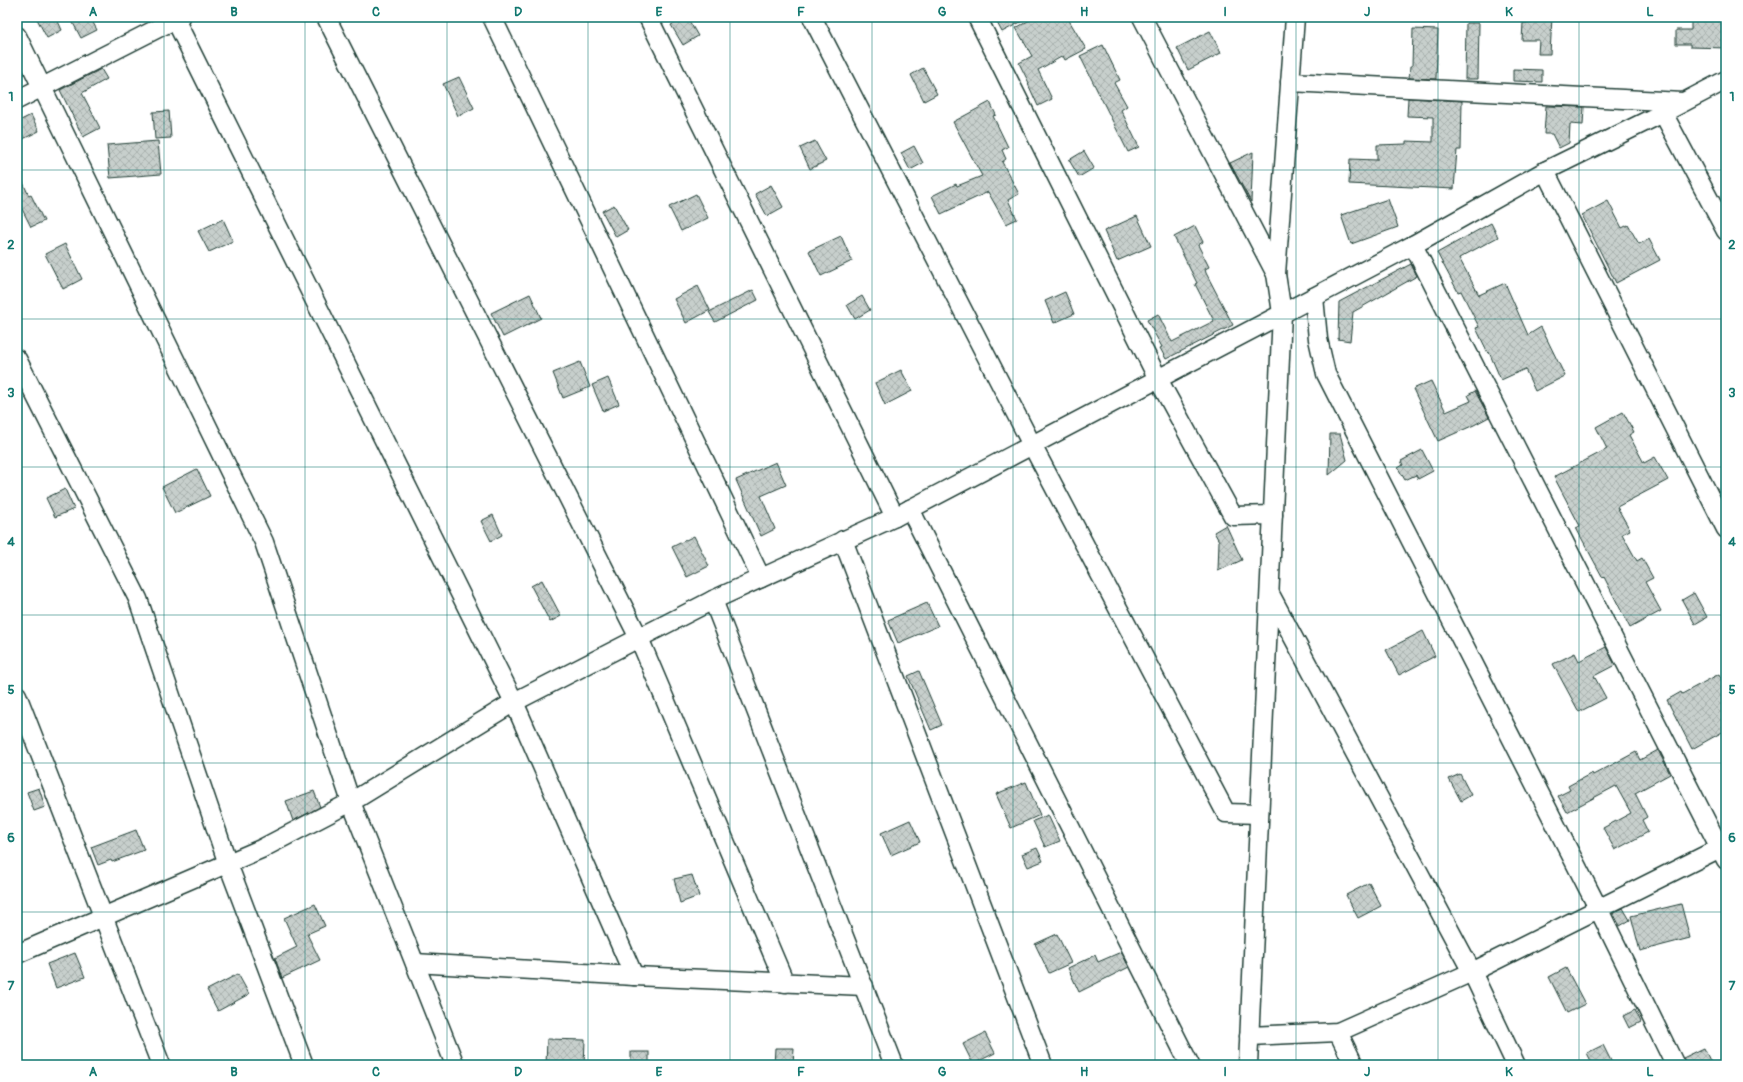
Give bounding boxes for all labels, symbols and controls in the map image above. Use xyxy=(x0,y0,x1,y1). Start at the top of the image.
text: A xyxy=(89,4,98,20)
text: B xyxy=(230,4,238,20)
text: C xyxy=(372,4,380,20)
text: D xyxy=(514,4,522,20)
text: E xyxy=(656,4,663,20)
text: F xyxy=(797,4,805,20)
text: G xyxy=(938,4,947,20)
text: H xyxy=(1080,4,1088,20)
text: I xyxy=(1223,4,1227,20)
text: J xyxy=(1364,4,1370,20)
text: K xyxy=(1505,4,1513,20)
text: L xyxy=(1646,4,1654,20)
text: 1 xyxy=(8,89,14,105)
text: 1 xyxy=(1729,89,1735,105)
text: 2 xyxy=(7,237,15,253)
text: 2 xyxy=(1728,237,1736,253)
text: 3 xyxy=(7,385,15,401)
text: 3 xyxy=(1728,385,1736,401)
text: 4 xyxy=(7,534,15,550)
text: 4 xyxy=(1728,534,1736,550)
text: 5 xyxy=(7,682,15,698)
text: 5 xyxy=(1728,682,1736,698)
text: 6 xyxy=(7,830,15,846)
text: 6 xyxy=(1728,830,1736,846)
text: 7 xyxy=(8,978,15,994)
text: 7 xyxy=(1729,978,1736,994)
text: A xyxy=(89,1064,98,1080)
text: B xyxy=(230,1064,238,1080)
text: C xyxy=(372,1064,380,1080)
text: D xyxy=(514,1064,522,1080)
text: E xyxy=(656,1064,663,1080)
text: F xyxy=(797,1064,805,1080)
text: G xyxy=(938,1064,947,1080)
text: H xyxy=(1080,1064,1088,1080)
text: I xyxy=(1223,1064,1227,1080)
text: J xyxy=(1364,1064,1370,1080)
text: K xyxy=(1505,1064,1513,1080)
text: L xyxy=(1646,1064,1654,1080)

